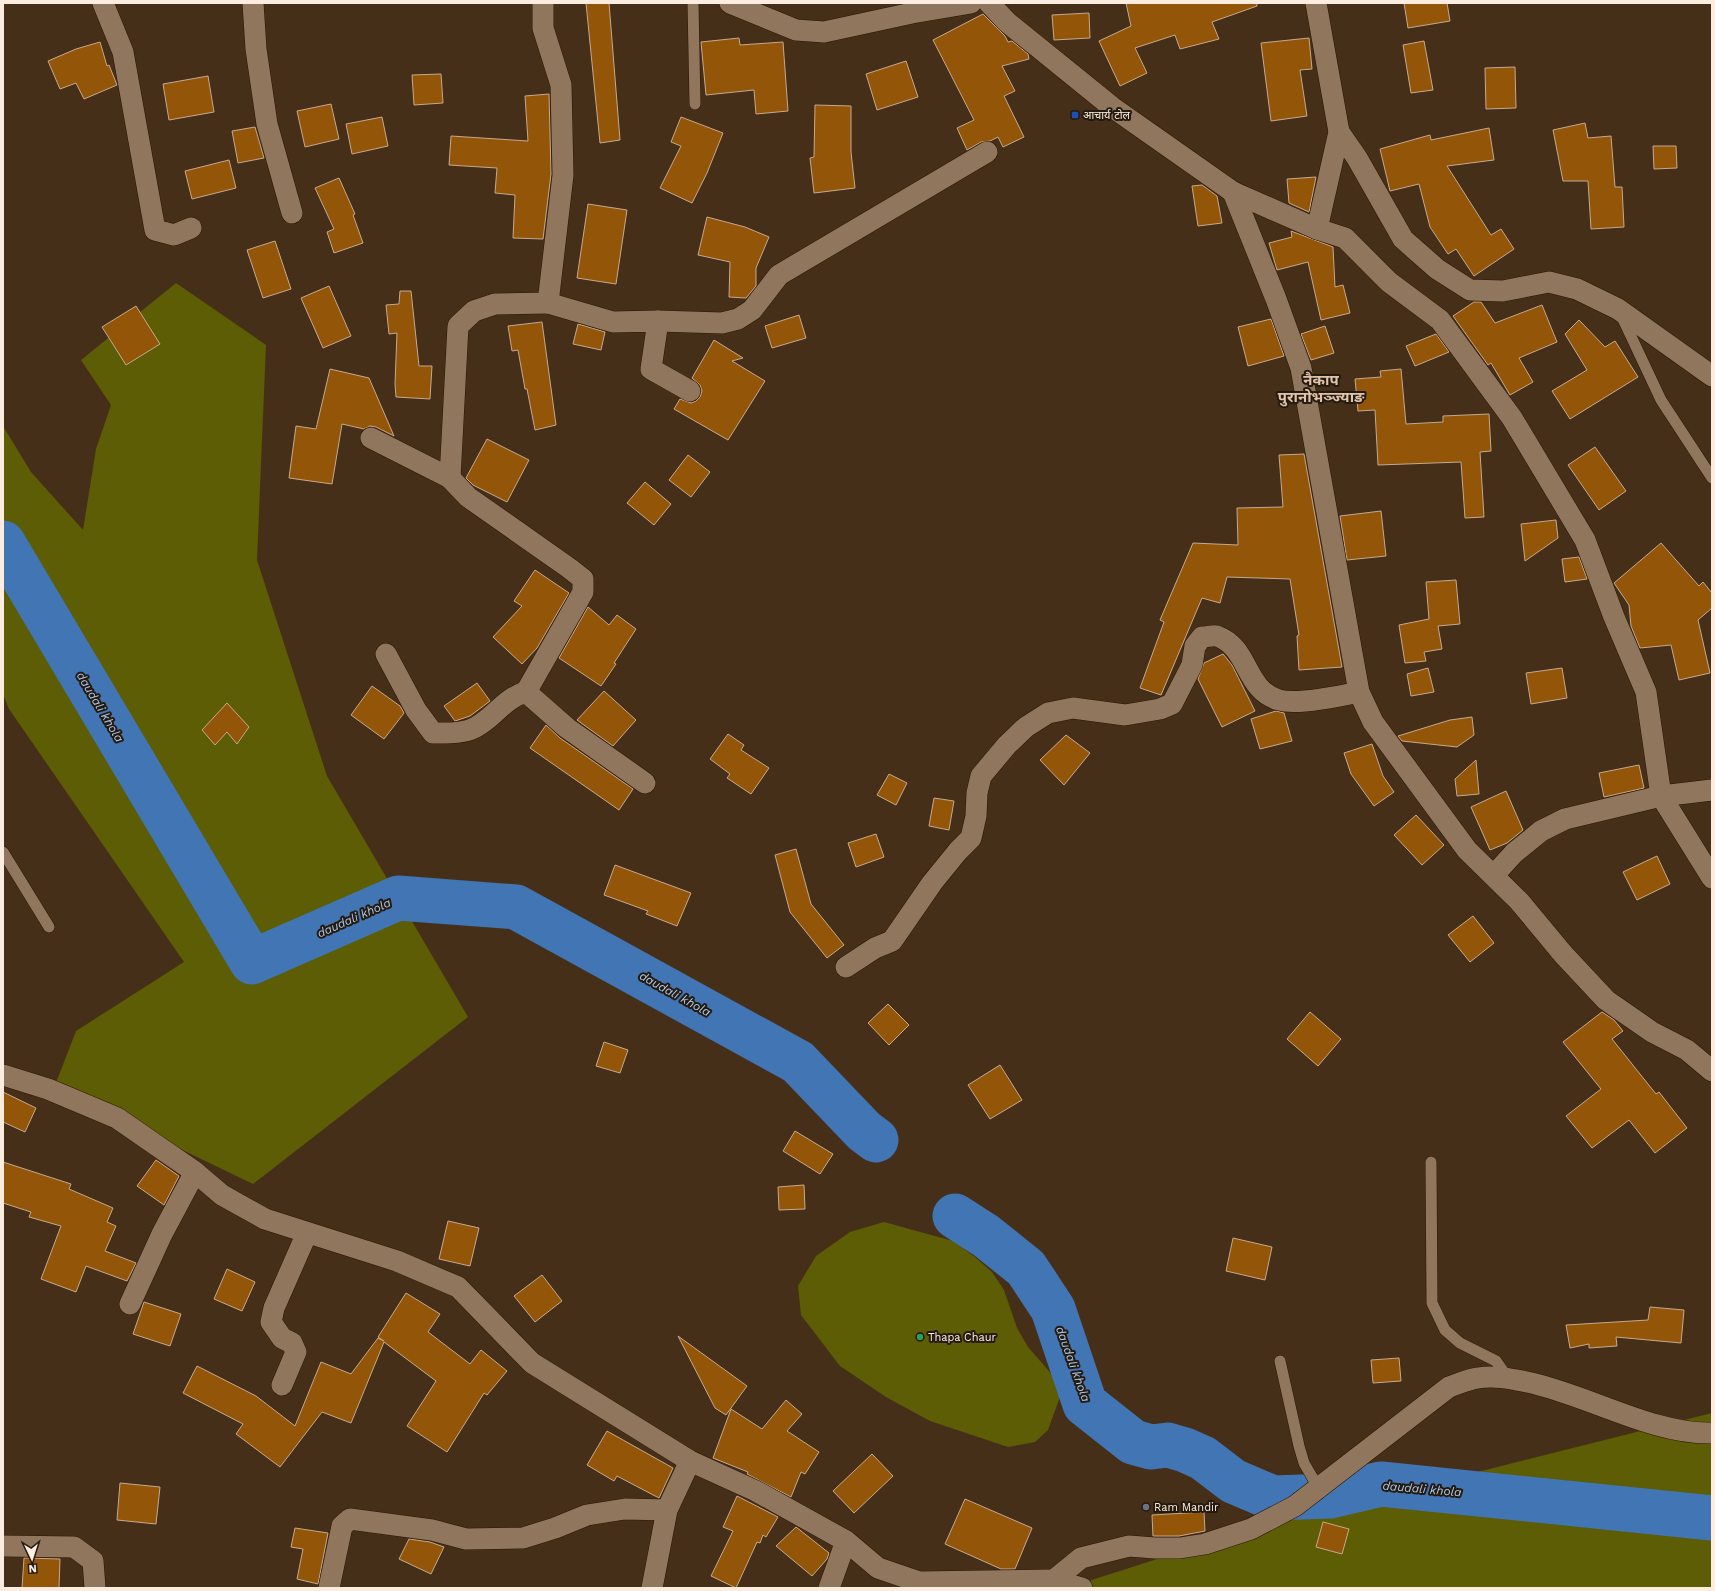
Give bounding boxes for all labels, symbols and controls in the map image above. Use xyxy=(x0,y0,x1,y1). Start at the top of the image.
place label: आचार्य टोल xyxy=(1083,109,1131,122)
marker: आचार्य टोल xyxy=(1070,110,1080,120)
district label: नैकाप पुरानोभञ्ज्याङ xyxy=(1278,371,1365,407)
water label: daudali khola xyxy=(74,669,127,745)
water label: daudali khola xyxy=(315,895,394,941)
water label: daudali khola xyxy=(637,969,714,1020)
water label: daudali khola xyxy=(1053,1324,1093,1404)
place label: Thapa Chaur xyxy=(928,1331,996,1344)
marker: Thapa Chaur xyxy=(915,1332,925,1342)
water label: daudali khola xyxy=(1382,1479,1463,1499)
place label: Ram Mandir xyxy=(1154,1501,1219,1514)
marker: Ram Mandir xyxy=(1141,1502,1151,1512)
north arrow xyxy=(12,1539,52,1579)
text: N xyxy=(28,1562,37,1575)

